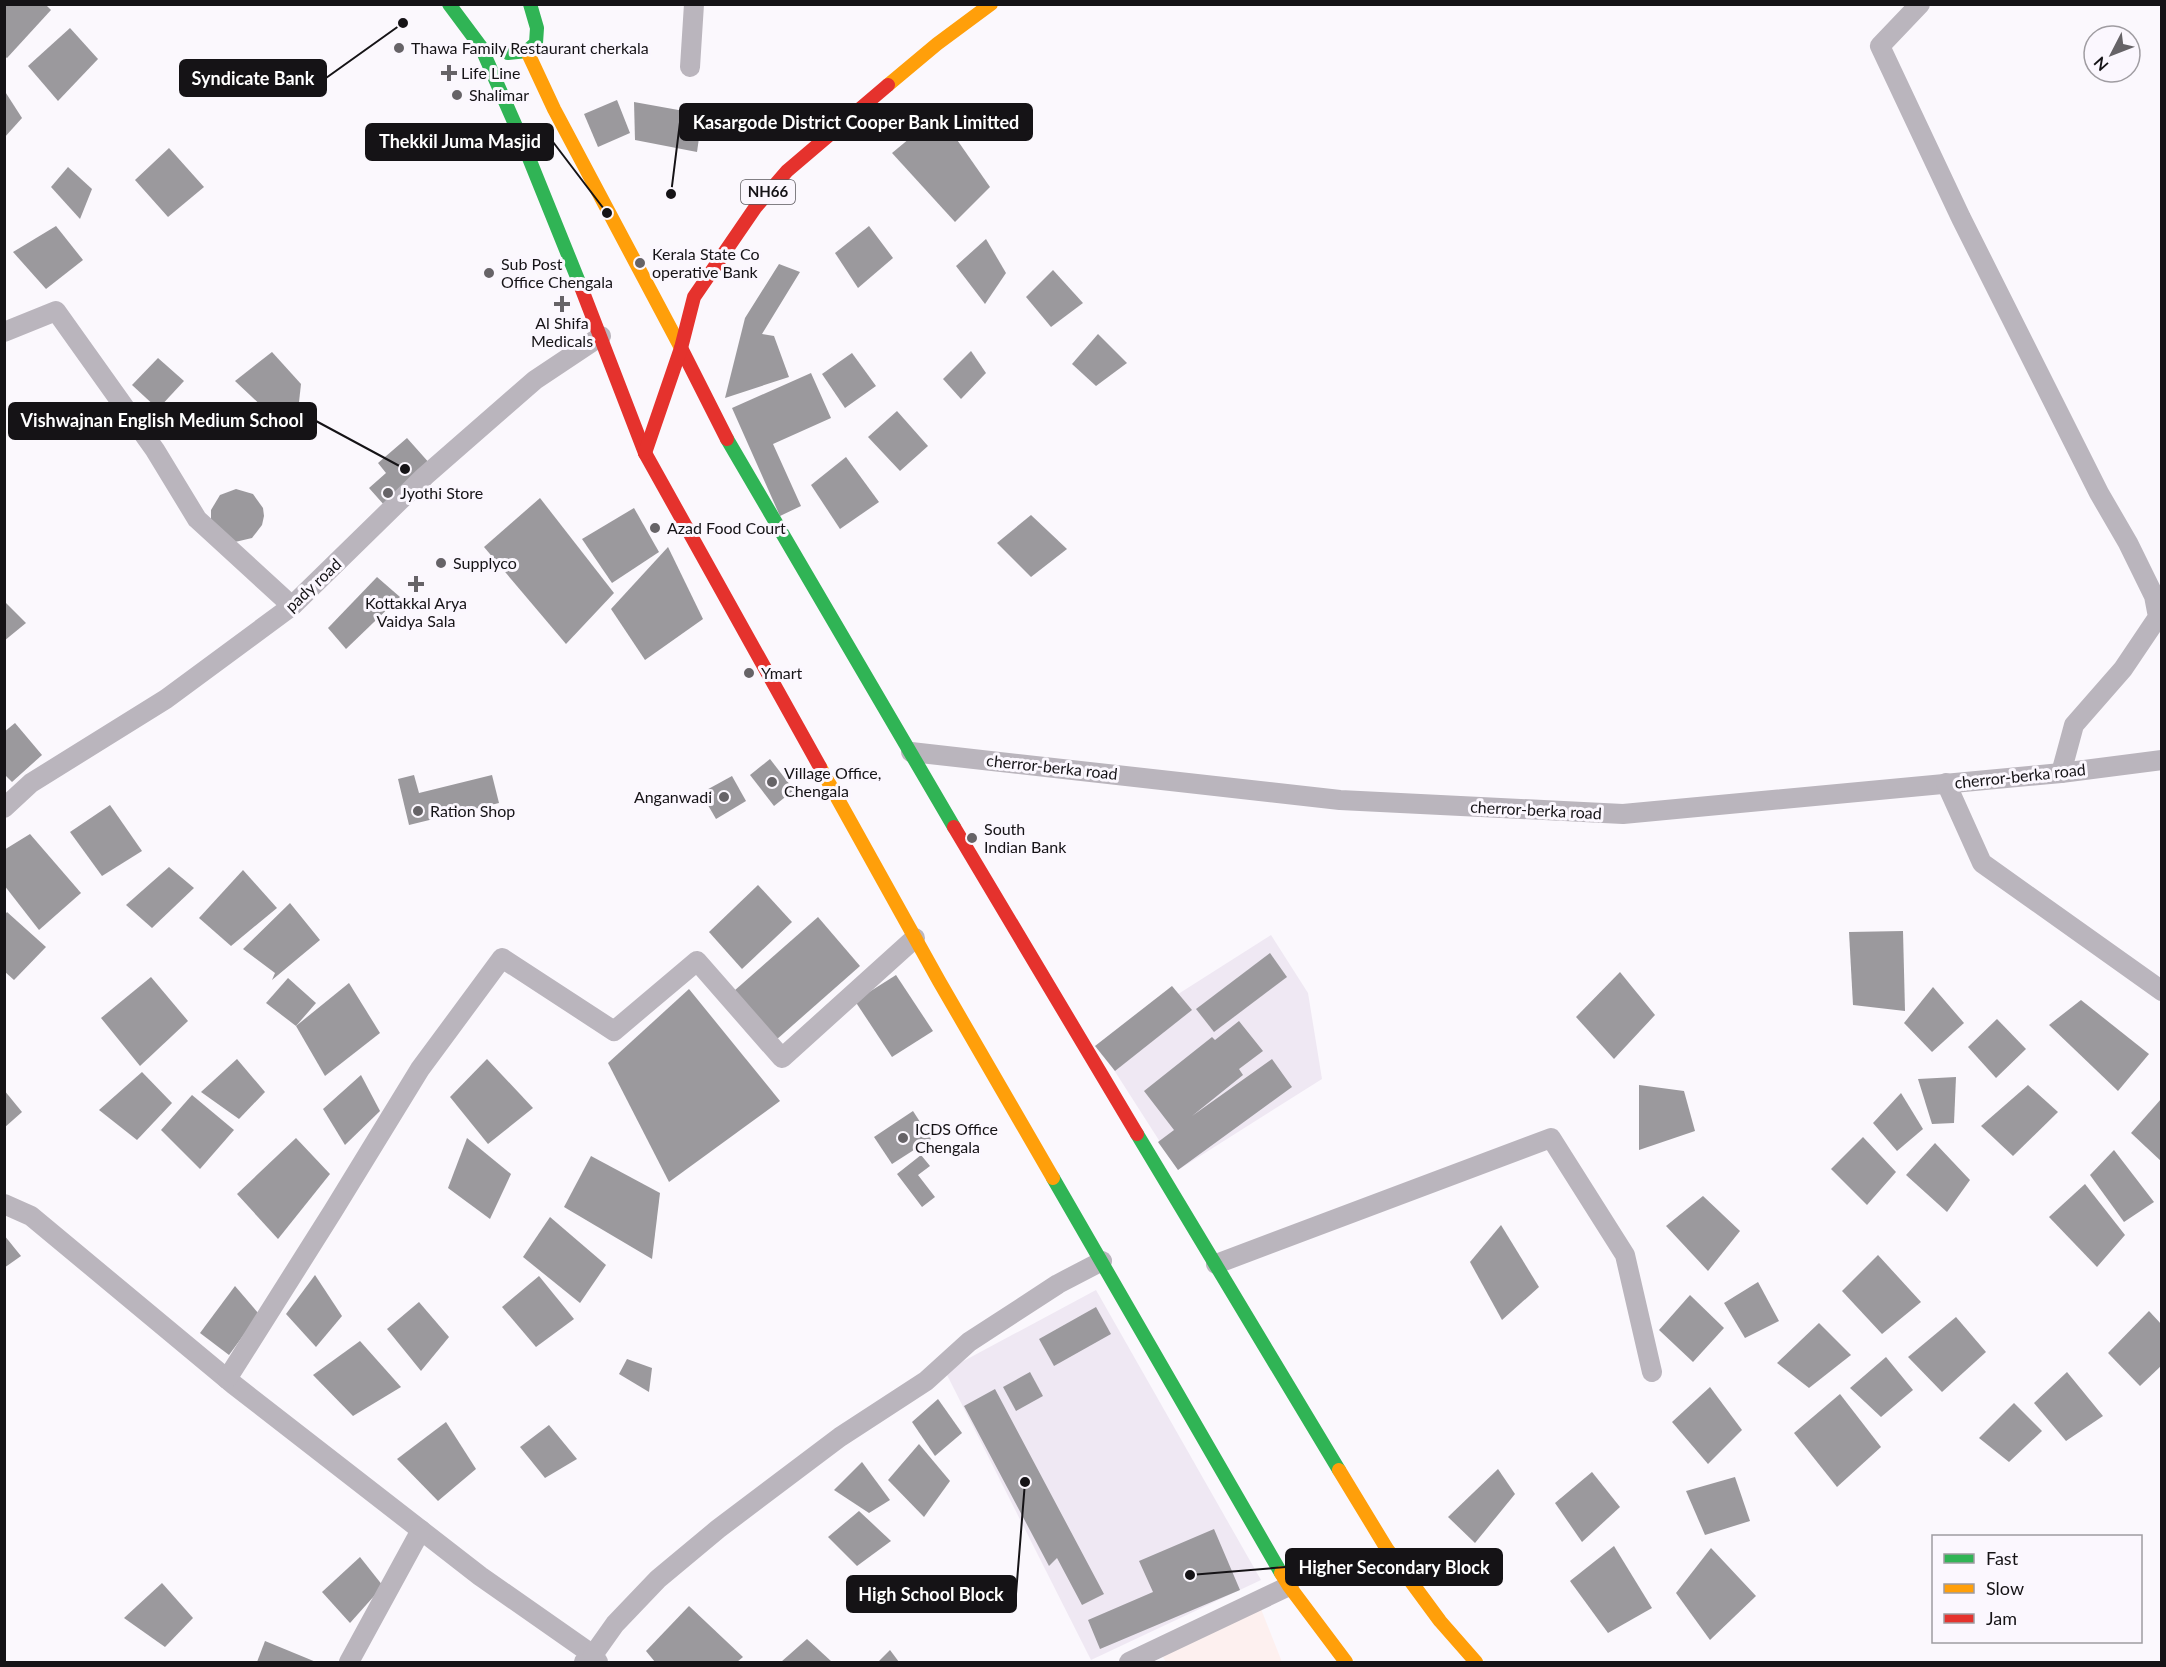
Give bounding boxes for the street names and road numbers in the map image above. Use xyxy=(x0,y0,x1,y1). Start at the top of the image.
road number: NH66 xyxy=(741,180,795,204)
street label: pady road xyxy=(281,554,344,615)
street label: cherror-berka road xyxy=(986,750,1119,783)
street label: cherror-berka road xyxy=(1953,759,2086,792)
street label: cherror-berka road xyxy=(1470,797,1602,822)

